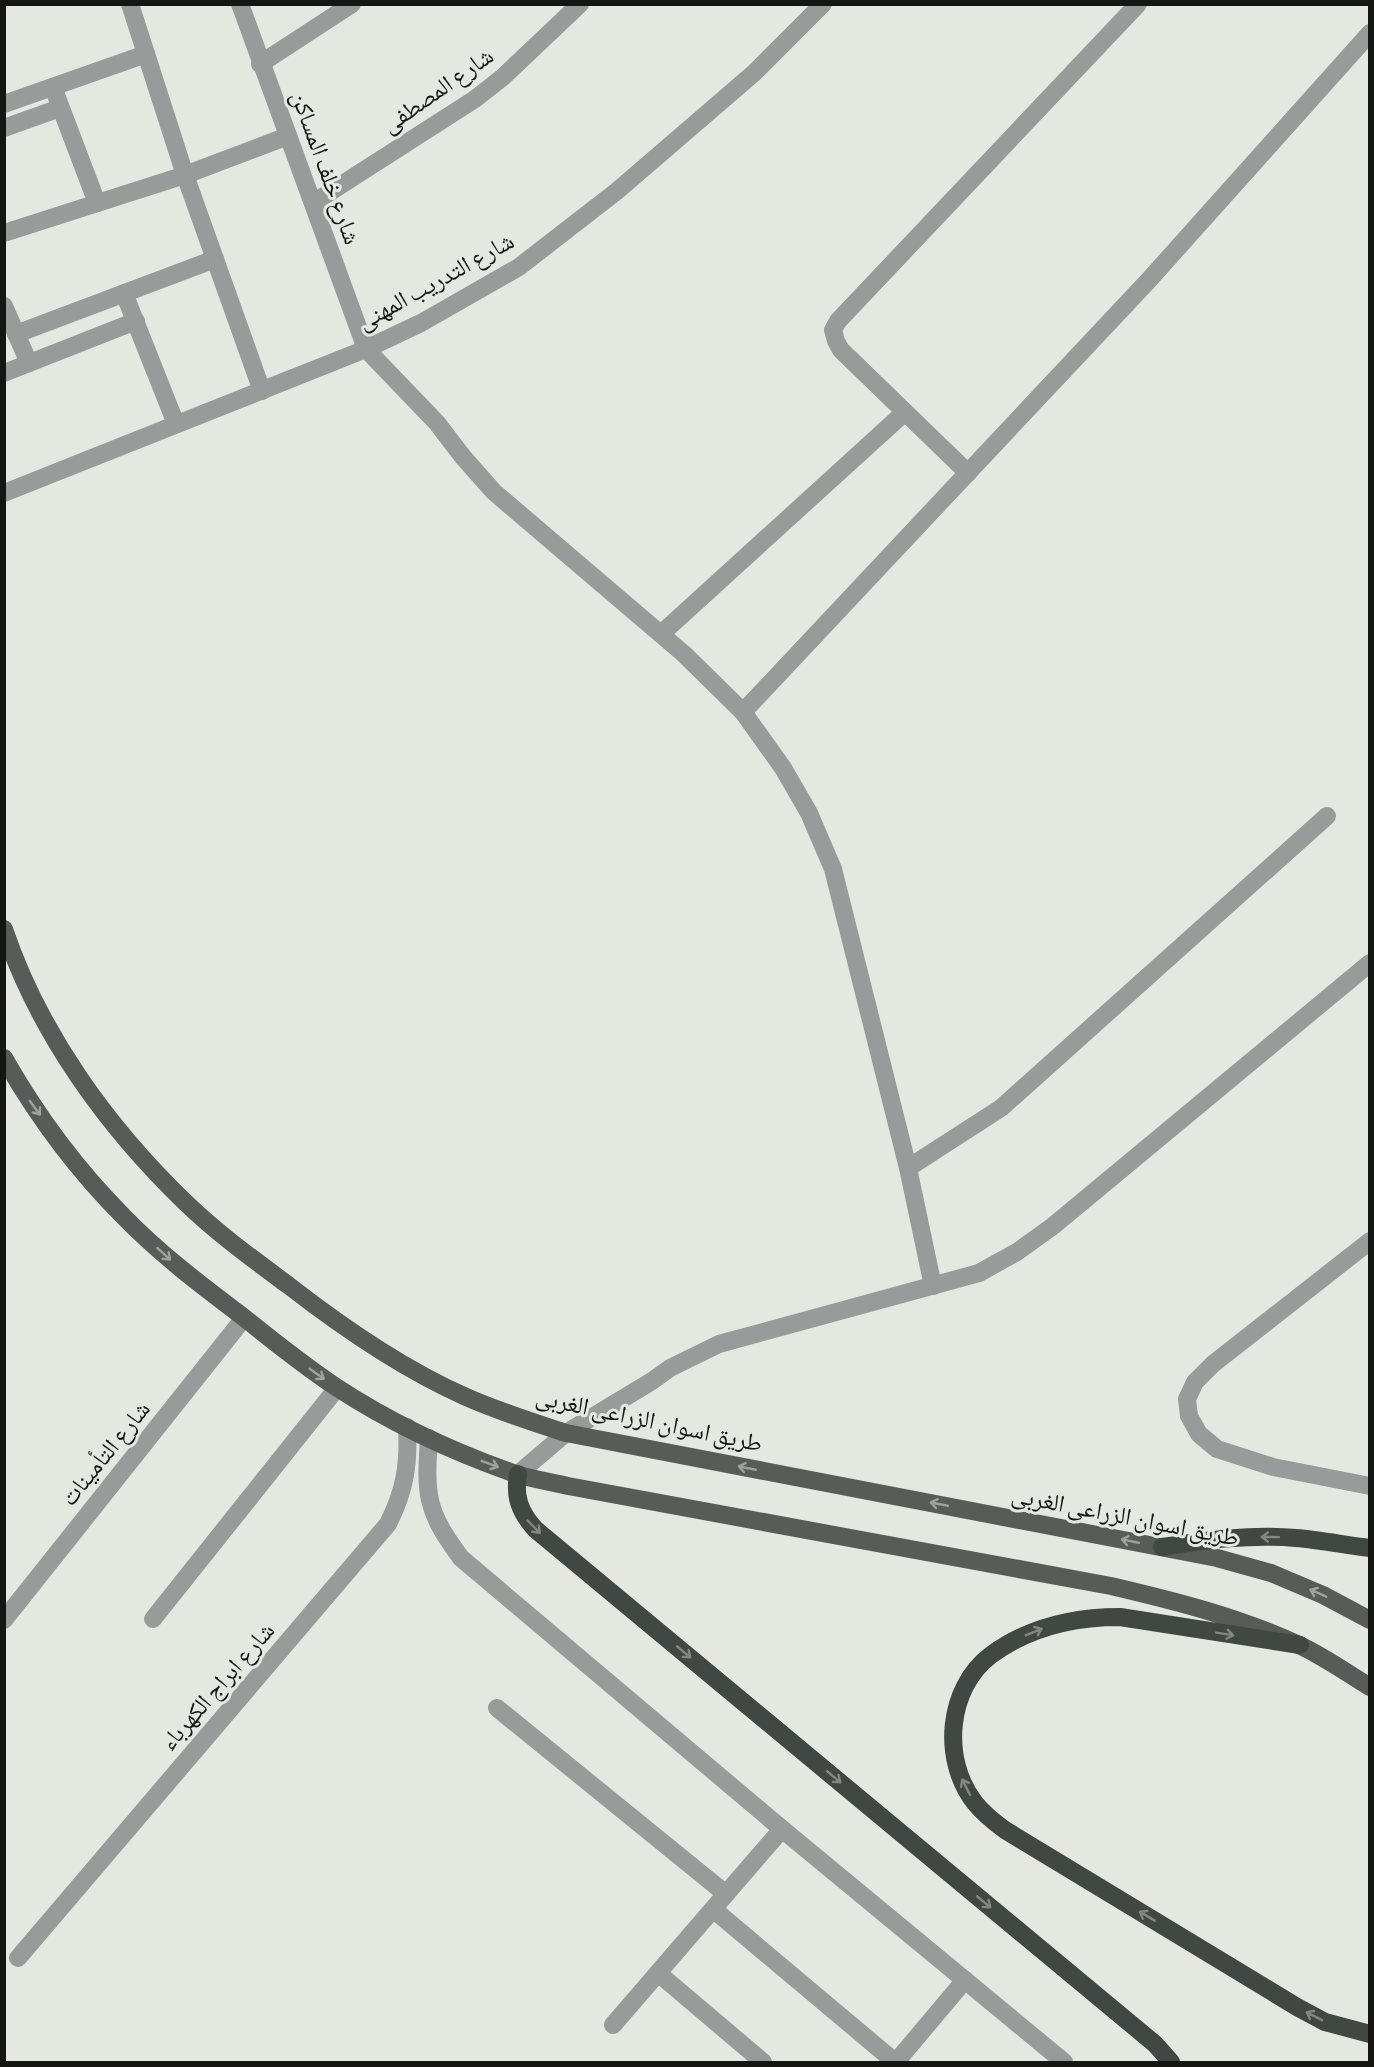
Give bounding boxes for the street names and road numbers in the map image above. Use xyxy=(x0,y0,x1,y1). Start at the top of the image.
street label: شارع المصطفى xyxy=(378,44,499,140)
street label: شارع خلف المساكن xyxy=(284,88,364,248)
street label: شارع التدريب المهنى xyxy=(354,229,519,337)
street label: طريق اسوان الزراعى الغربى xyxy=(533,1385,765,1458)
street label: شارع التأمينات xyxy=(55,1396,157,1512)
street label: طريق اسوان الزراعى الغربى xyxy=(1009,1483,1241,1552)
street label: شارع ابراج الكهرباء xyxy=(156,1619,281,1757)

